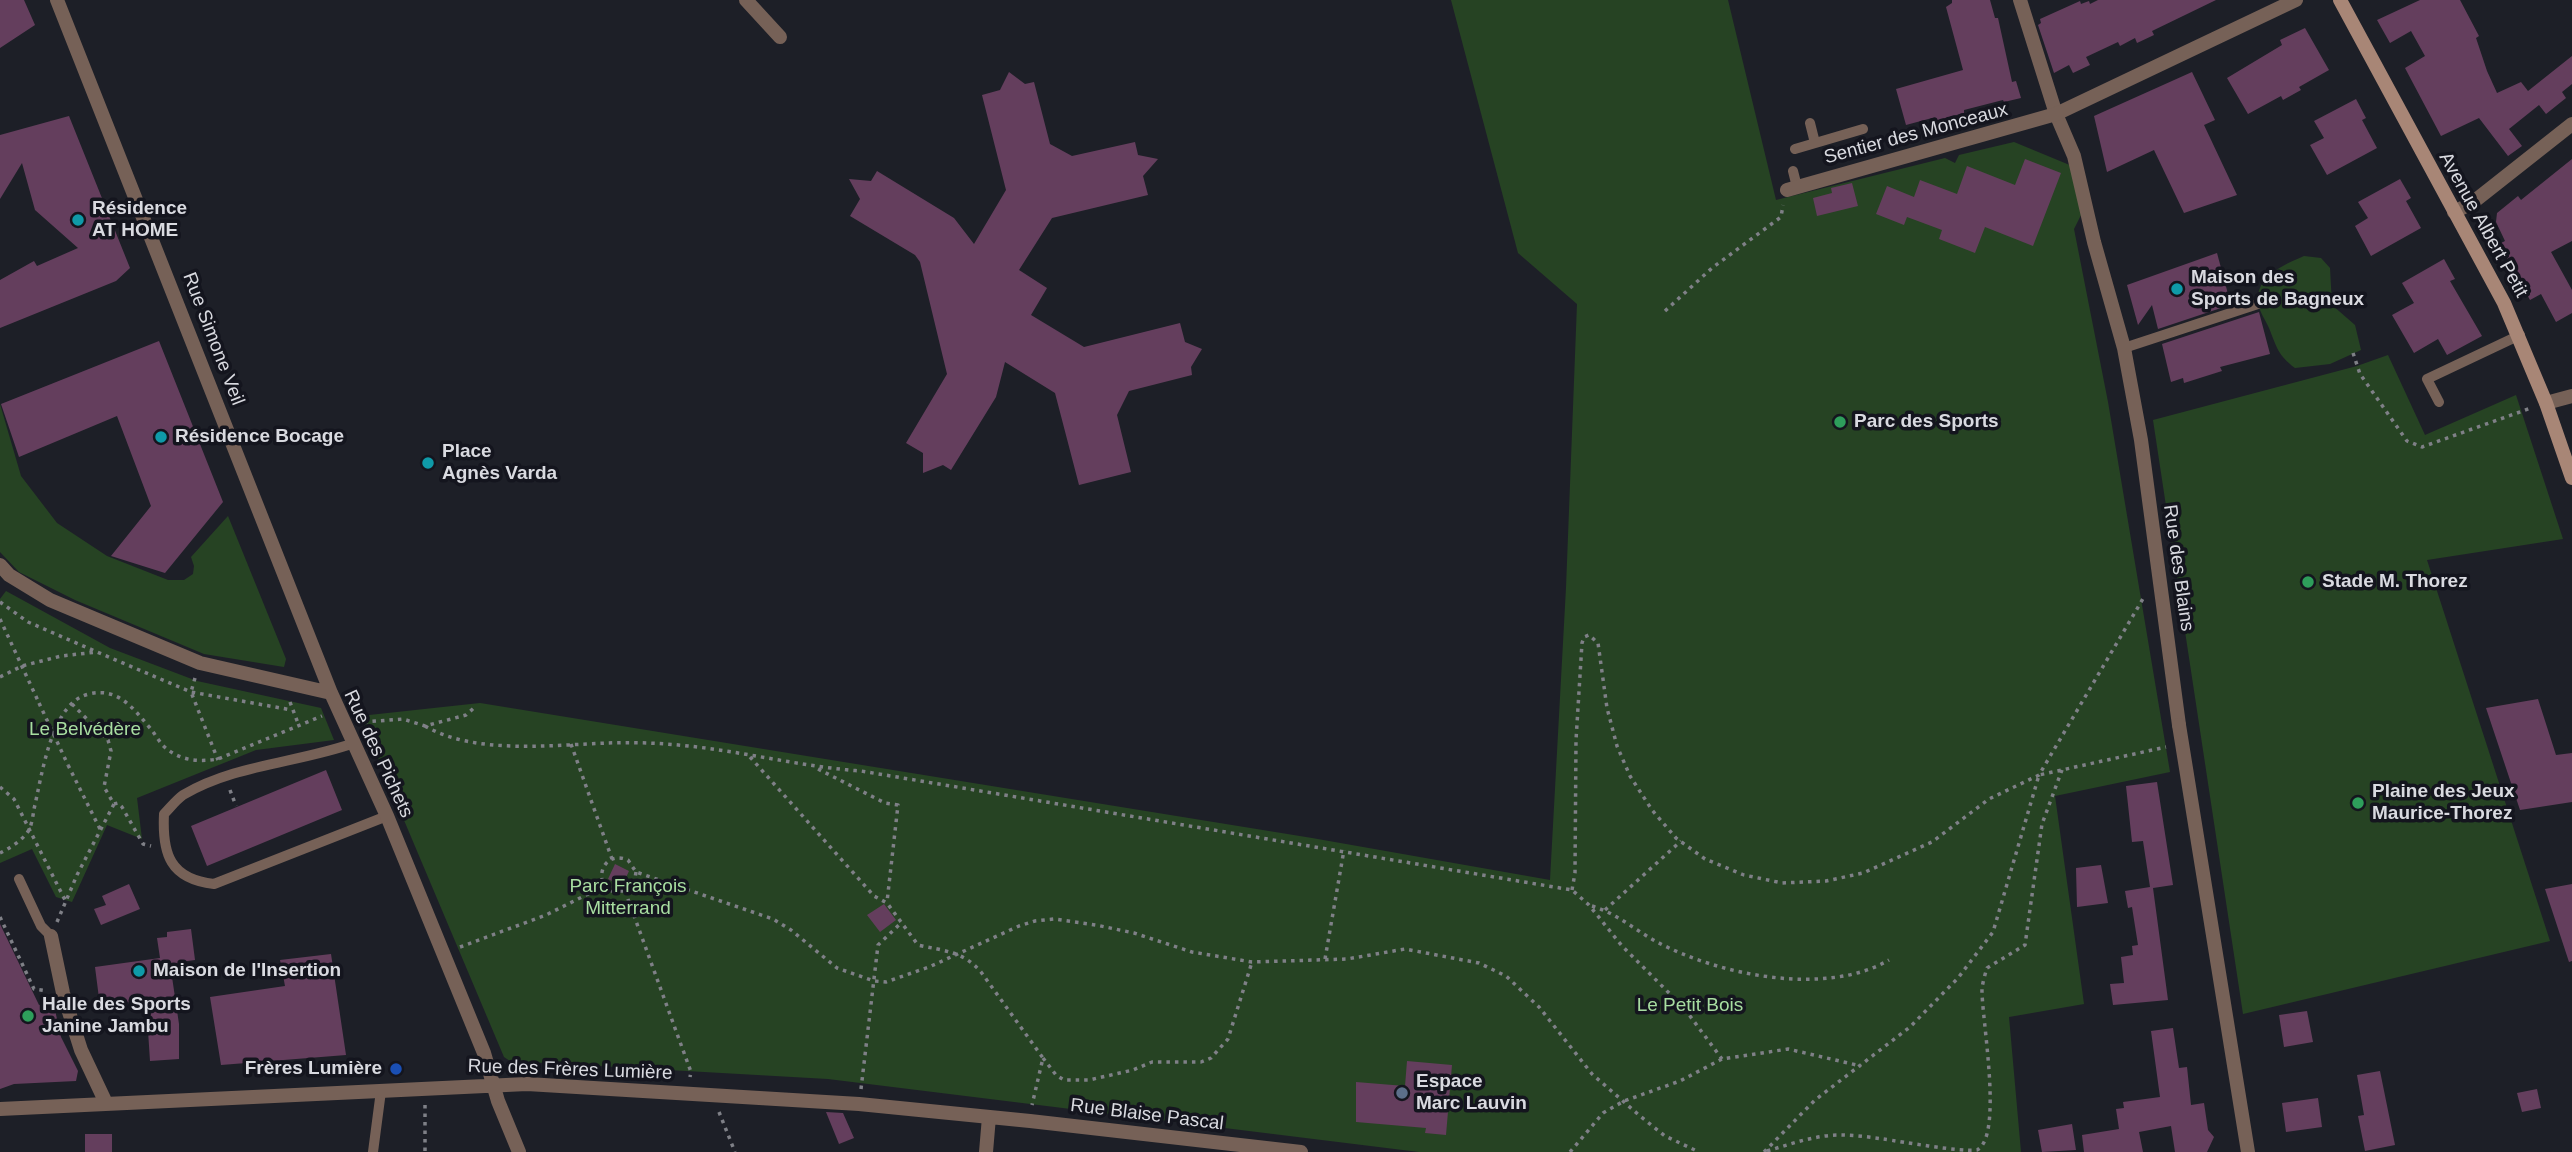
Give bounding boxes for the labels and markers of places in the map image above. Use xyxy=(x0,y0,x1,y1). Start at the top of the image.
place label: Résidence AT HOME xyxy=(92,198,187,242)
marker: Résidence AT HOME xyxy=(70,212,86,228)
place label: Maison des Sports de Bagneux xyxy=(2191,267,2364,311)
marker: Maison des Sports de Bagneux xyxy=(2169,281,2185,297)
place label: Parc des Sports xyxy=(1854,411,1999,433)
marker: Parc des Sports xyxy=(1832,414,1848,430)
place label: Résidence Bocage xyxy=(175,426,344,448)
marker: Résidence Bocage xyxy=(153,429,169,445)
place label: Place Agnès Varda xyxy=(442,441,557,485)
marker: Place Agnès Varda xyxy=(420,455,436,471)
place label: Stade M. Thorez xyxy=(2322,571,2468,593)
marker: Stade M. Thorez xyxy=(2300,574,2316,590)
place label: Plaine des Jeux Maurice-Thorez xyxy=(2372,781,2515,825)
marker: Plaine des Jeux Maurice-Thorez xyxy=(2350,795,2366,811)
place label: Maison de l'Insertion xyxy=(153,960,341,982)
marker: Maison de l'Insertion xyxy=(131,963,147,979)
place label: Halle des Sports Janine Jambu xyxy=(42,994,191,1038)
marker: Halle des Sports Janine Jambu xyxy=(20,1008,36,1024)
place label: Frères Lumière xyxy=(245,1058,382,1080)
marker: Frères Lumière xyxy=(388,1061,404,1077)
place label: Espace Marc Lauvin xyxy=(1416,1071,1527,1115)
marker: Espace Marc Lauvin xyxy=(1394,1085,1410,1101)

